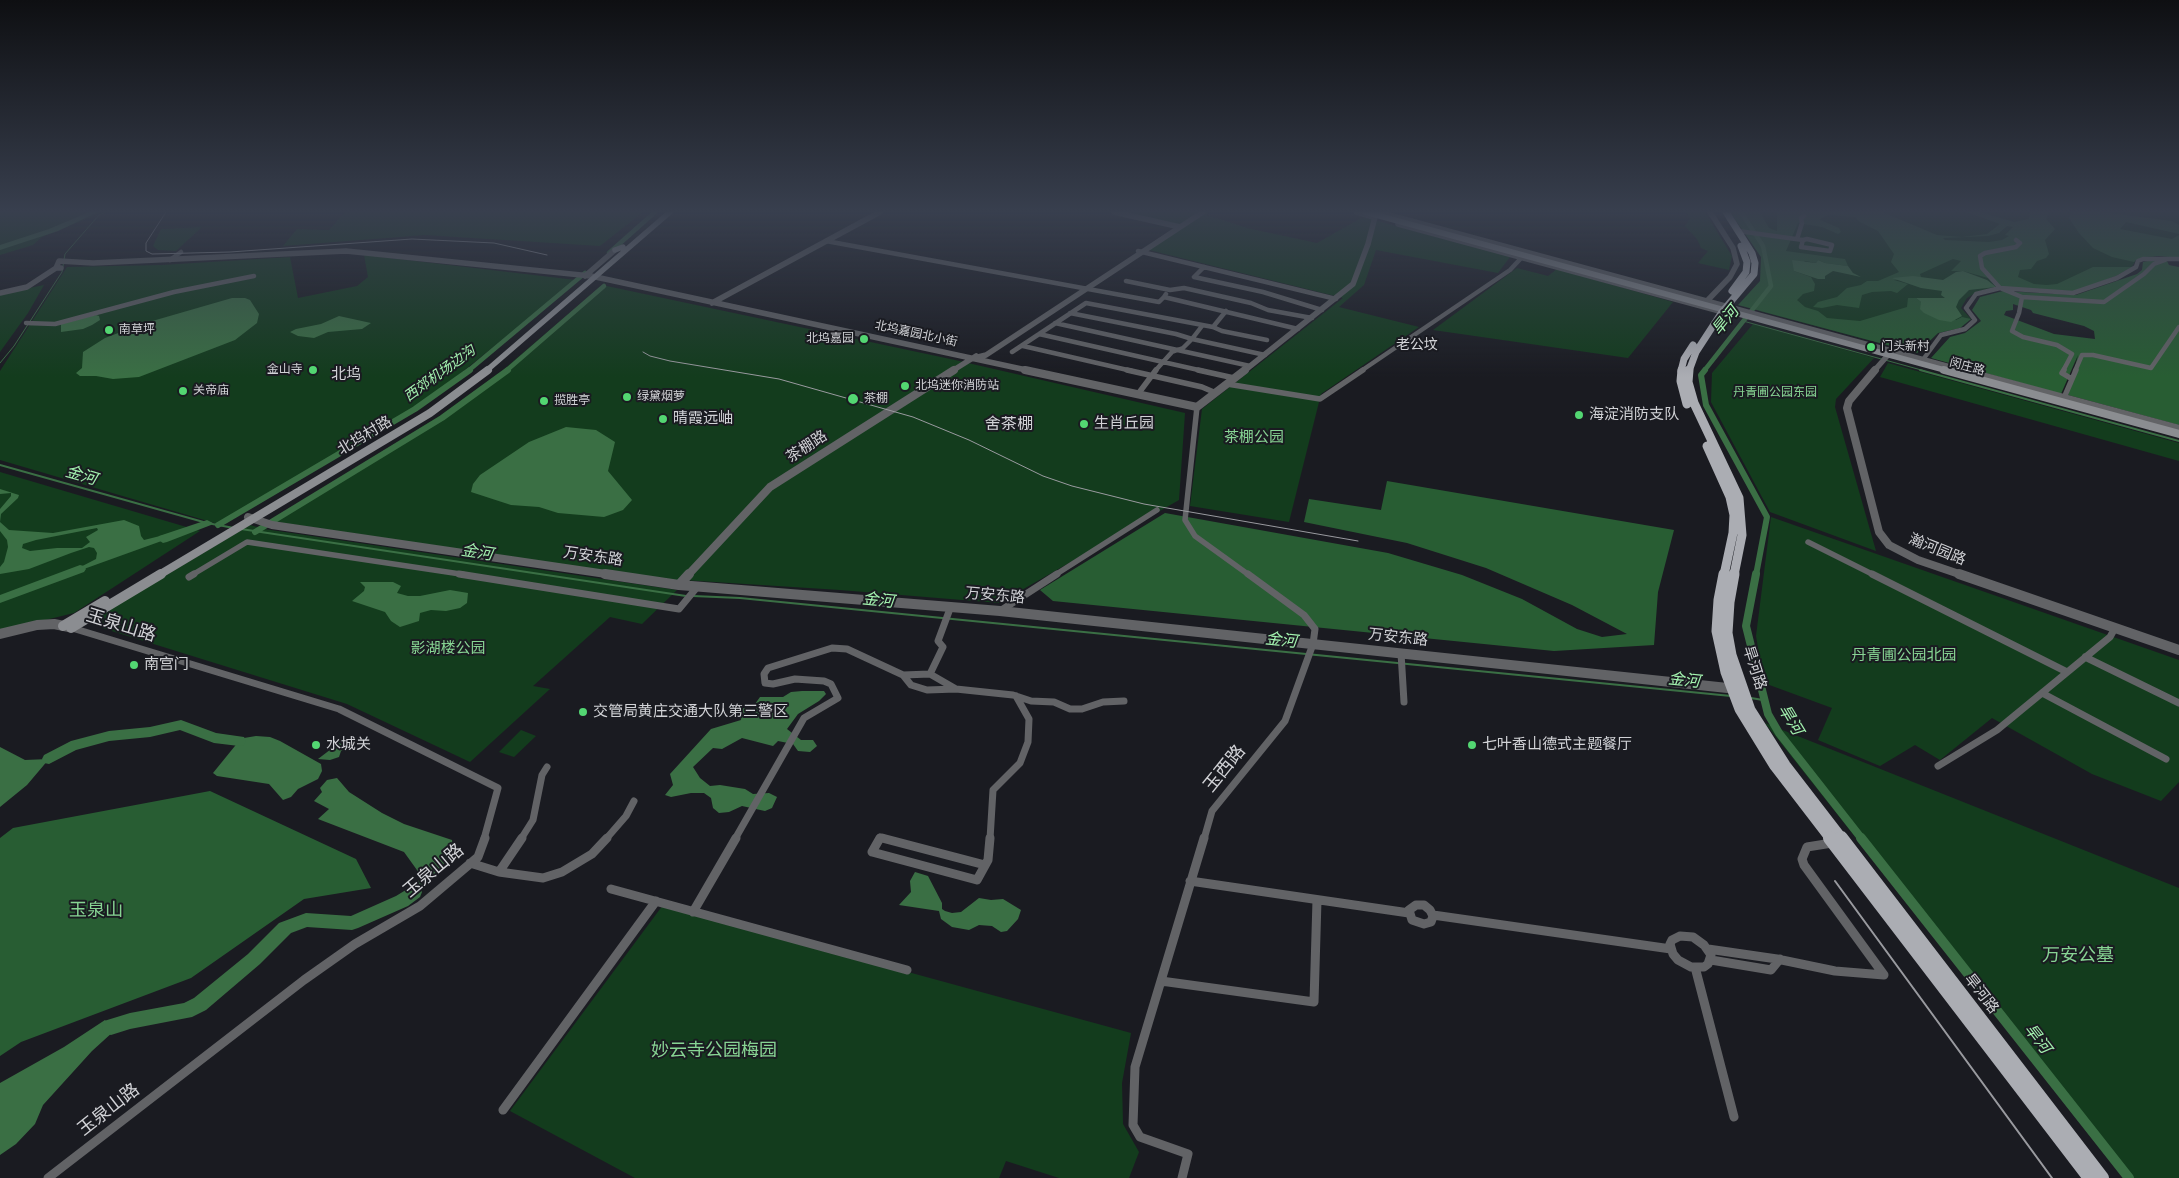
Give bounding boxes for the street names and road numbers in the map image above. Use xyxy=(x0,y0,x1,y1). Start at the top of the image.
street label: 北坞嘉园北小街 xyxy=(873,318,959,350)
street label: 闵庄路 xyxy=(1948,355,1986,379)
street label: 北坞村路 xyxy=(335,413,395,459)
street label: 茶棚路 xyxy=(783,427,831,467)
street label: 瀚河园路 xyxy=(1906,530,1968,570)
street label: 万安东路 xyxy=(562,544,624,570)
street label: 万安东路 xyxy=(964,584,1026,608)
street label: 玉泉山路 xyxy=(83,605,159,647)
street label: 万安东路 xyxy=(1367,626,1429,650)
street label: 旱河路 xyxy=(1738,644,1770,692)
street label: 玉西路 xyxy=(1200,741,1250,797)
street label: 玉泉山路 xyxy=(399,840,469,902)
street label: 旱河路 xyxy=(1960,971,2002,1017)
street label: 玉泉山路 xyxy=(74,1079,144,1141)

